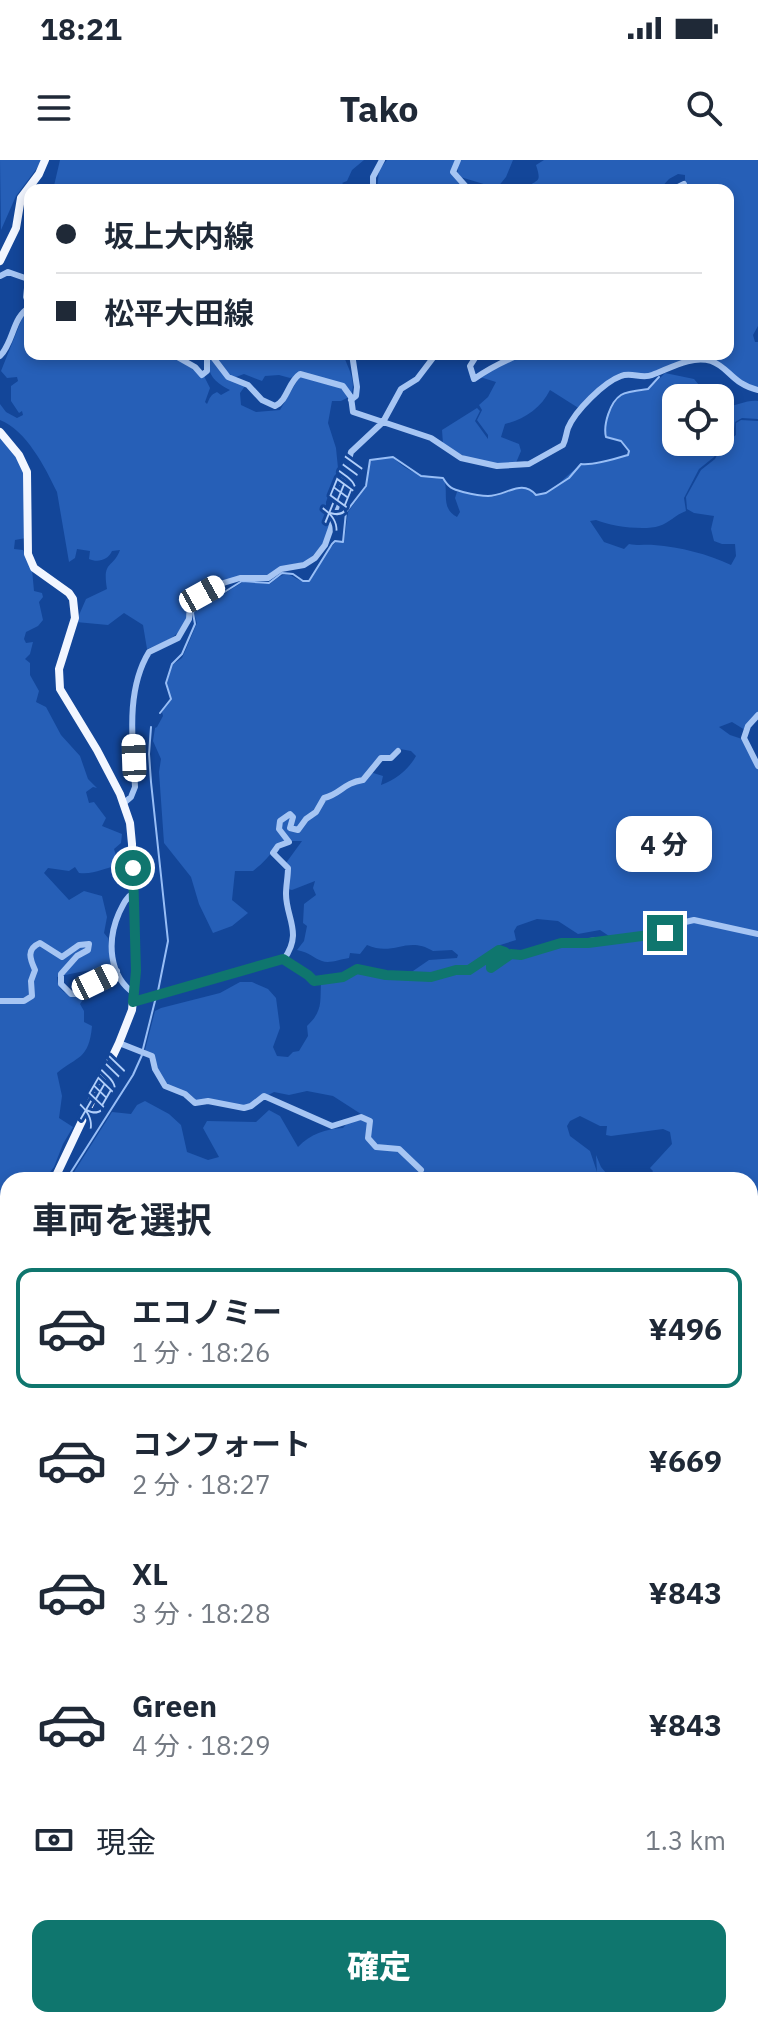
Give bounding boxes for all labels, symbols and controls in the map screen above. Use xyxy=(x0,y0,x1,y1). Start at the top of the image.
text: 18:21 xyxy=(40,9,122,48)
text: Tako xyxy=(339,85,419,132)
icon: menu xyxy=(32,86,76,130)
icon: search xyxy=(682,86,726,130)
text: 坂上大内線 xyxy=(104,216,254,255)
text: 松平大田線 xyxy=(104,293,254,332)
map controls xyxy=(662,384,734,456)
button: locate xyxy=(662,384,734,456)
water label: 大田川 xyxy=(312,452,370,534)
car xyxy=(175,572,229,616)
car xyxy=(121,734,147,782)
callout: 4 分 xyxy=(617,817,713,873)
text: 4 分 xyxy=(640,827,688,861)
route start xyxy=(115,850,151,886)
route end xyxy=(647,915,683,951)
car xyxy=(68,961,122,1003)
water label: 大田川 xyxy=(67,1052,132,1133)
text: 車両を選択 xyxy=(32,1196,212,1243)
icon: car xyxy=(36,1292,108,1364)
text: エコノミー xyxy=(132,1292,282,1331)
text: ¥496 xyxy=(649,1309,722,1348)
text: 1 分 · 18:26 xyxy=(132,1335,270,1369)
icon: car xyxy=(36,1424,108,1496)
text: コンフォート xyxy=(132,1424,311,1463)
text: ¥669 xyxy=(649,1441,722,1480)
text: 2 分 · 18:27 xyxy=(132,1467,270,1501)
text: XL xyxy=(132,1554,168,1593)
icon: car xyxy=(36,1556,108,1628)
text: ¥843 xyxy=(649,1573,722,1612)
text: 3 分 · 18:28 xyxy=(132,1596,270,1630)
text: Green xyxy=(132,1686,217,1725)
icon: car xyxy=(36,1688,108,1760)
text: ¥843 xyxy=(649,1705,722,1744)
text: 4 分 · 18:29 xyxy=(132,1728,270,1762)
icon: cash xyxy=(32,1818,76,1862)
text: 現金 xyxy=(96,1822,156,1861)
text: 1.3 km xyxy=(645,1823,726,1857)
button: 確定 xyxy=(32,1920,726,2012)

